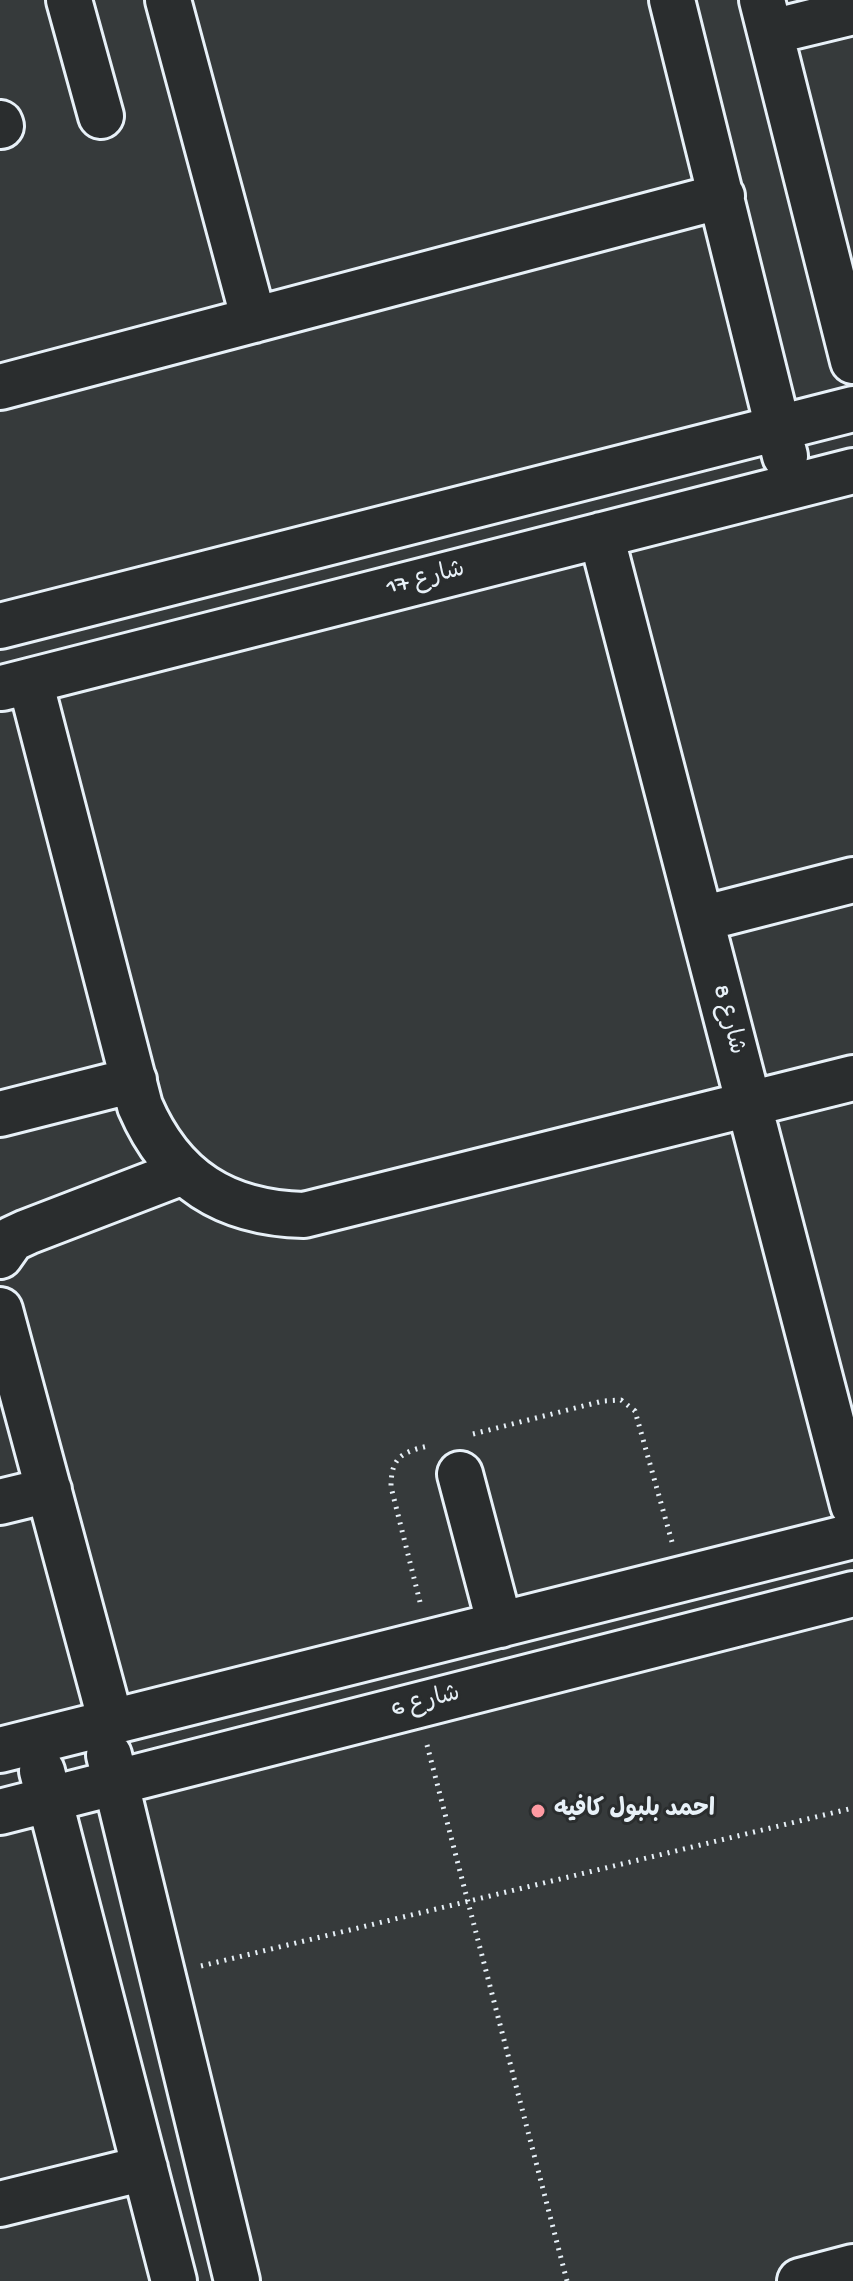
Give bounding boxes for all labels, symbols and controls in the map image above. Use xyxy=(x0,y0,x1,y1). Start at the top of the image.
street label: شارع 17 xyxy=(384,556,468,604)
street label: شارع 8 xyxy=(704,982,750,1058)
street label: شارع 6 xyxy=(389,1681,463,1725)
place label: احمد بلبول كافيه xyxy=(554,1797,715,1825)
marker: احمد بلبول كافيه xyxy=(529,1802,547,1820)

